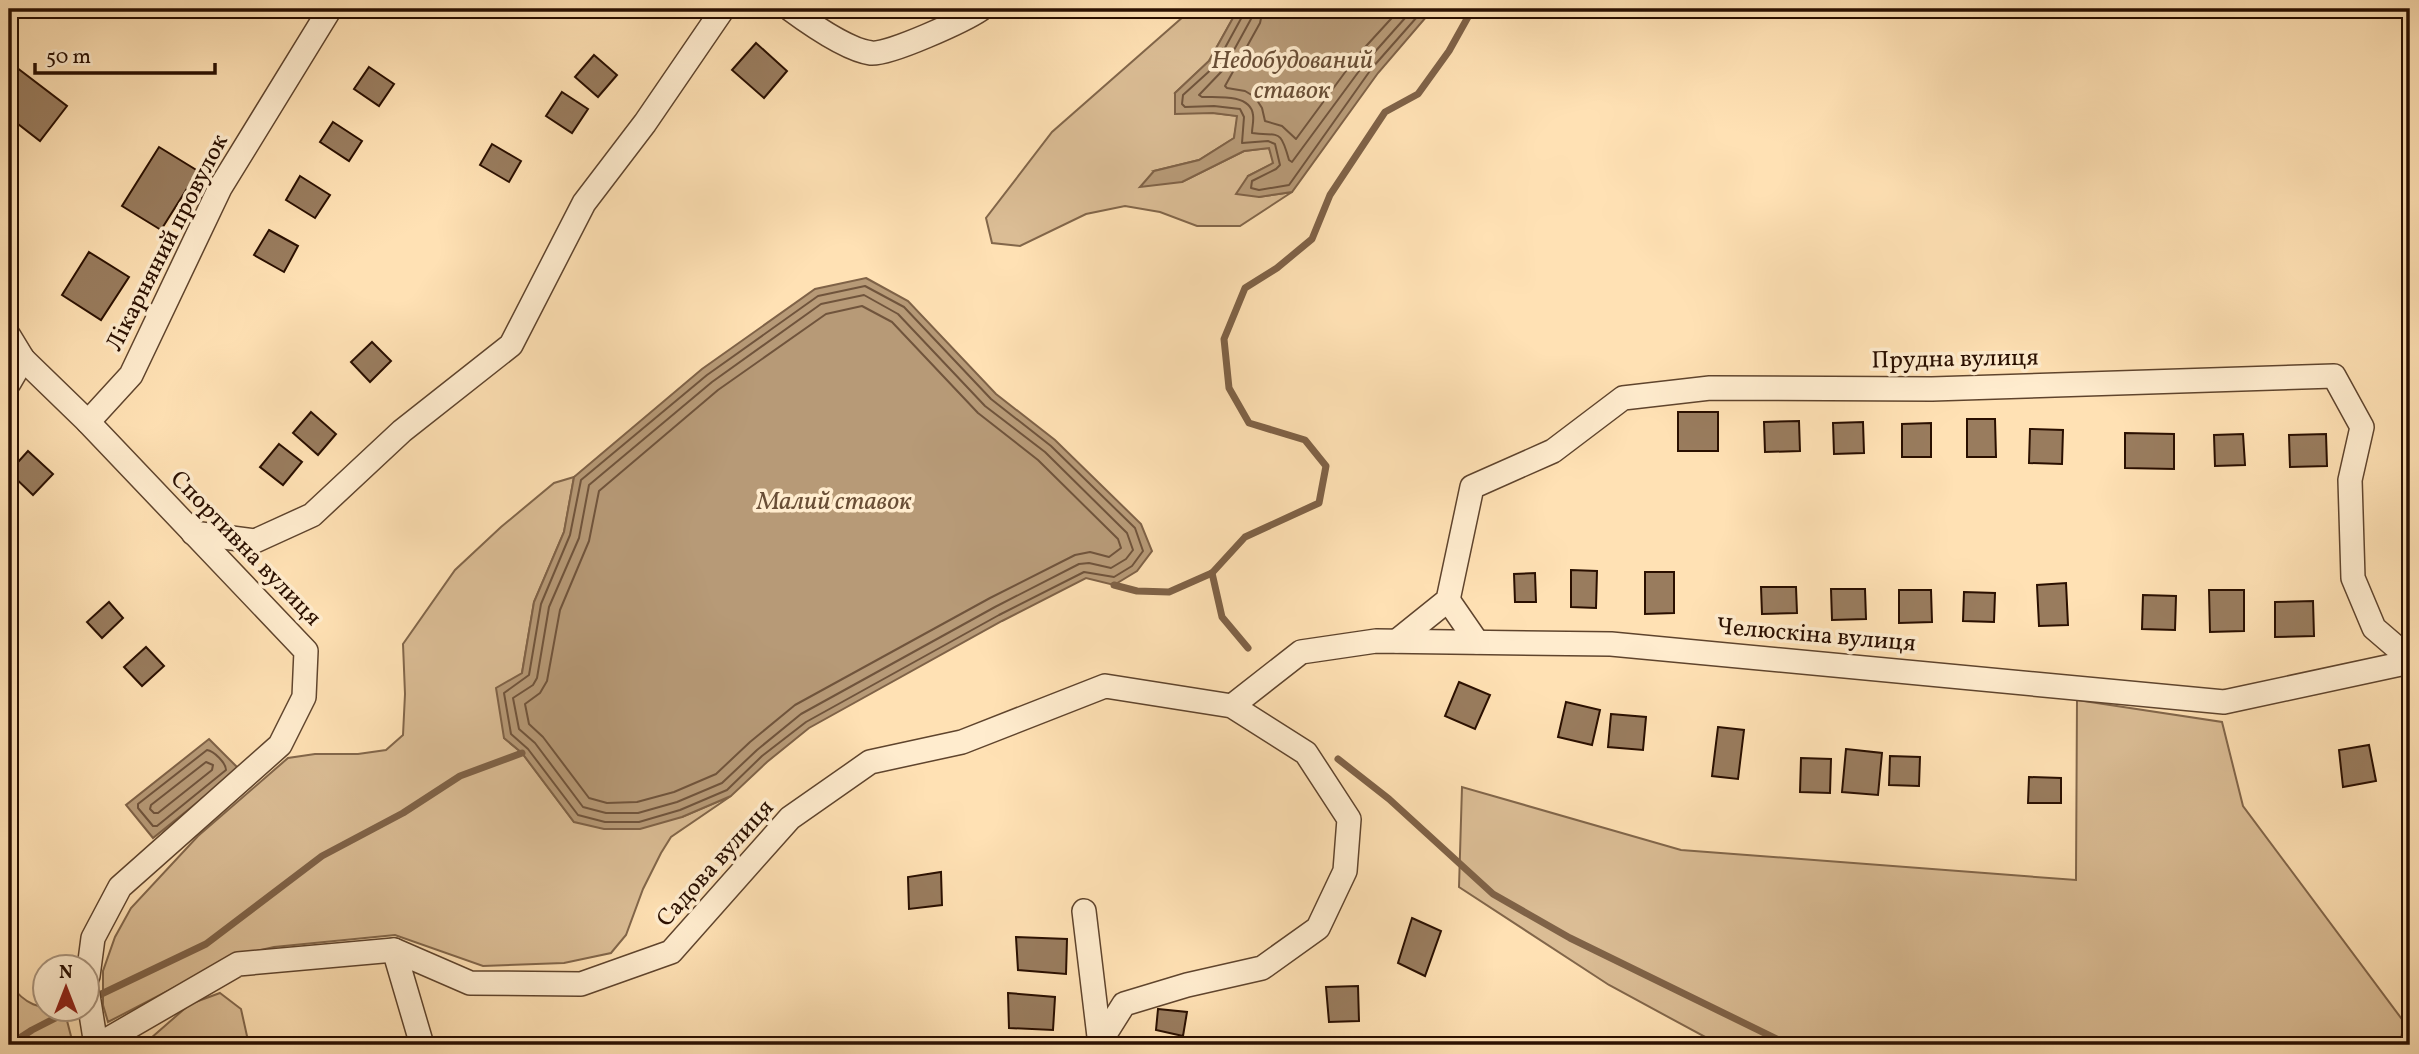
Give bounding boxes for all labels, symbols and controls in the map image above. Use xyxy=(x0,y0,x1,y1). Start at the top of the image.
scale bar xyxy=(35,32,215,76)
text: 50 m xyxy=(46,43,91,72)
water label: Недобудований ставок xyxy=(1211,43,1373,109)
street label: Лікарняний провулок xyxy=(98,128,238,357)
street label: Прудна вулиця xyxy=(1871,342,2039,378)
street label: Спортивна вулиця xyxy=(162,464,328,634)
water label: Малий ставок xyxy=(756,484,912,520)
street label: Челюскіна вулиця xyxy=(1715,610,1917,662)
street label: Садова вулиця xyxy=(649,793,783,935)
north arrow xyxy=(32,953,102,1023)
text: N xyxy=(59,960,73,986)

